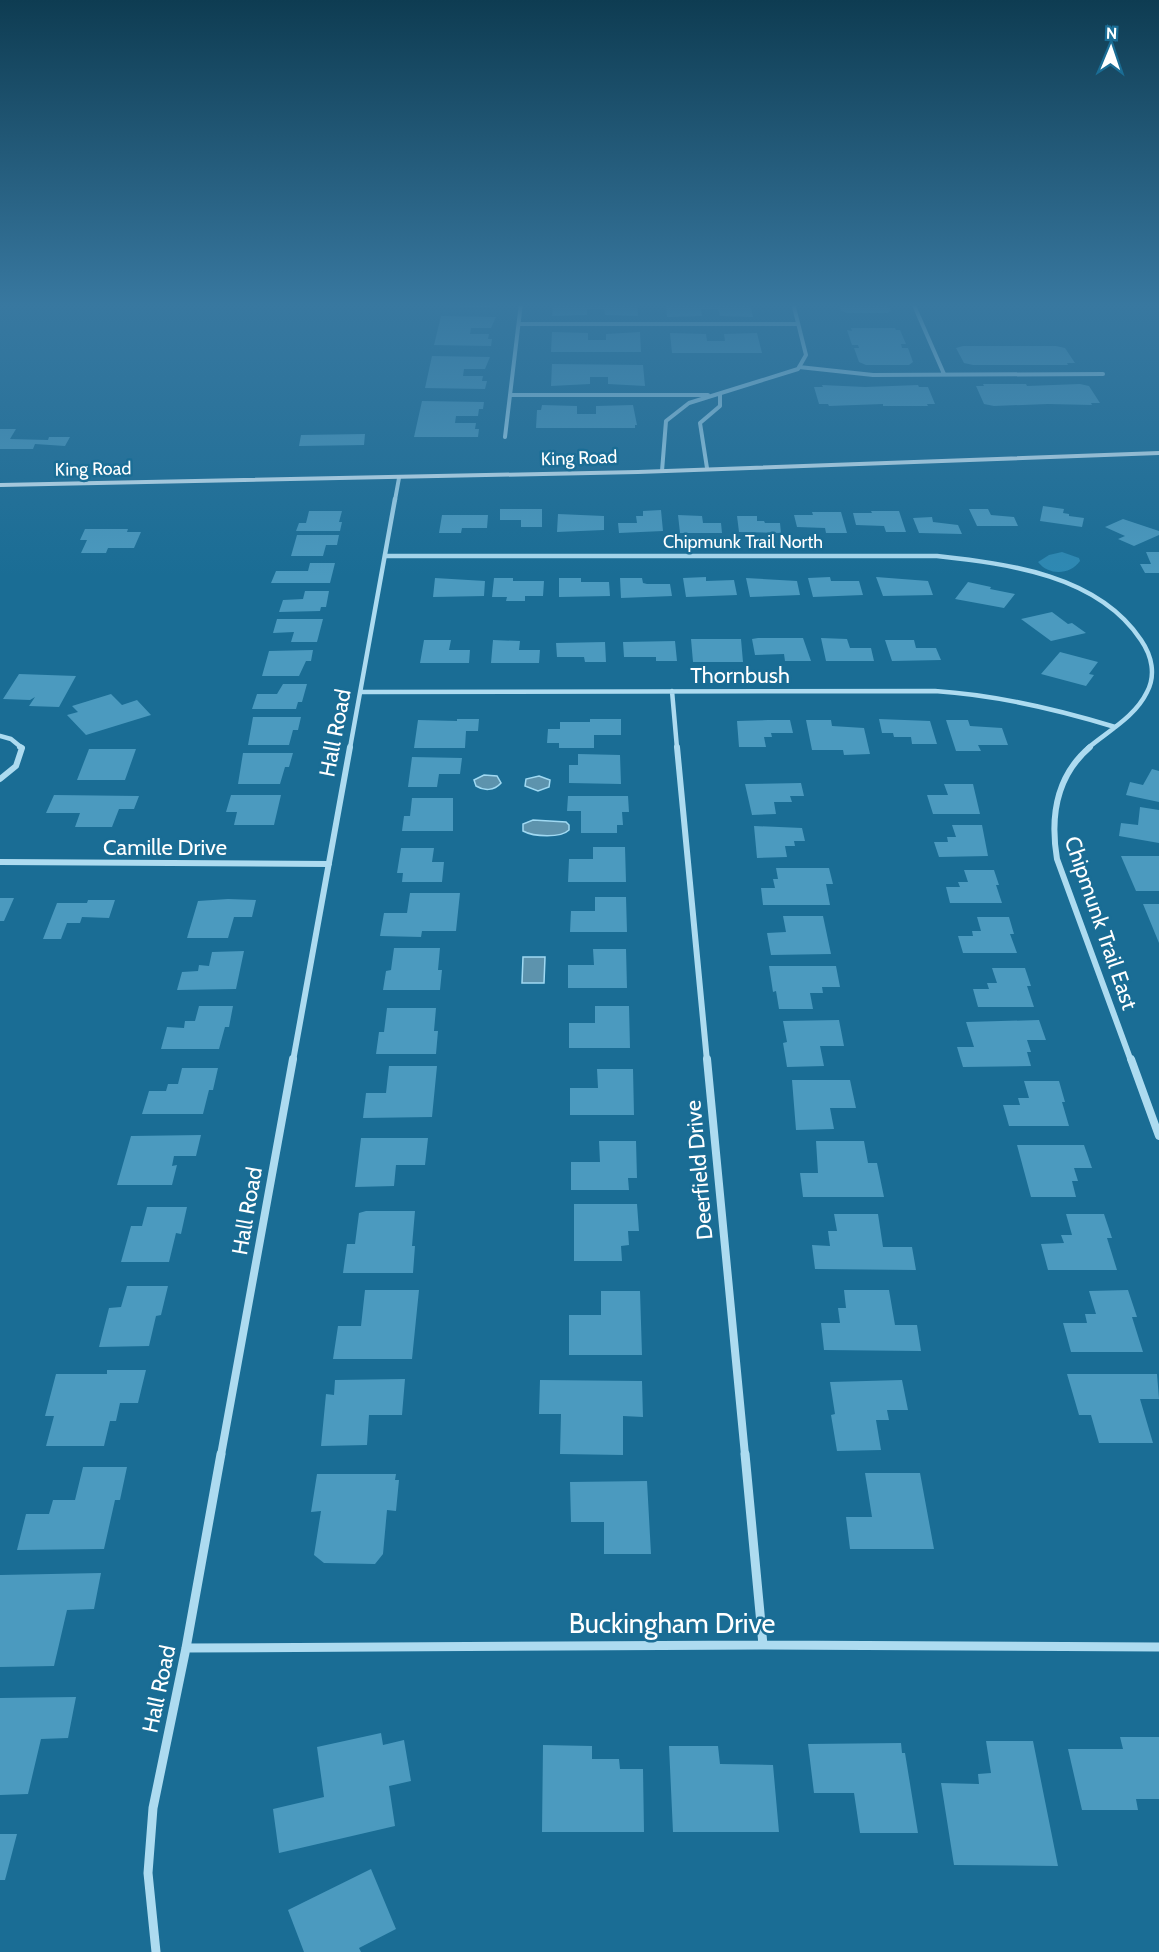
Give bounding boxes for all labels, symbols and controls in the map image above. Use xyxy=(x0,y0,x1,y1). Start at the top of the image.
north arrow xyxy=(1081,18,1141,78)
text: N xyxy=(1106,24,1117,43)
street label: King Road xyxy=(540,446,618,470)
street label: King Road xyxy=(55,457,131,481)
street label: Chipmunk Trail North xyxy=(663,531,823,553)
street label: Thornbush xyxy=(690,662,790,689)
street label: Hall Road xyxy=(313,687,357,779)
street label: Chipmunk Trail East xyxy=(1059,833,1144,1014)
street label: Camille Drive xyxy=(103,834,227,861)
street label: Deerfield Drive xyxy=(679,1099,719,1241)
street label: Hall Road xyxy=(226,1165,268,1257)
street label: Buckingham Drive xyxy=(569,1607,775,1640)
street label: Hall Road xyxy=(137,1643,181,1735)

